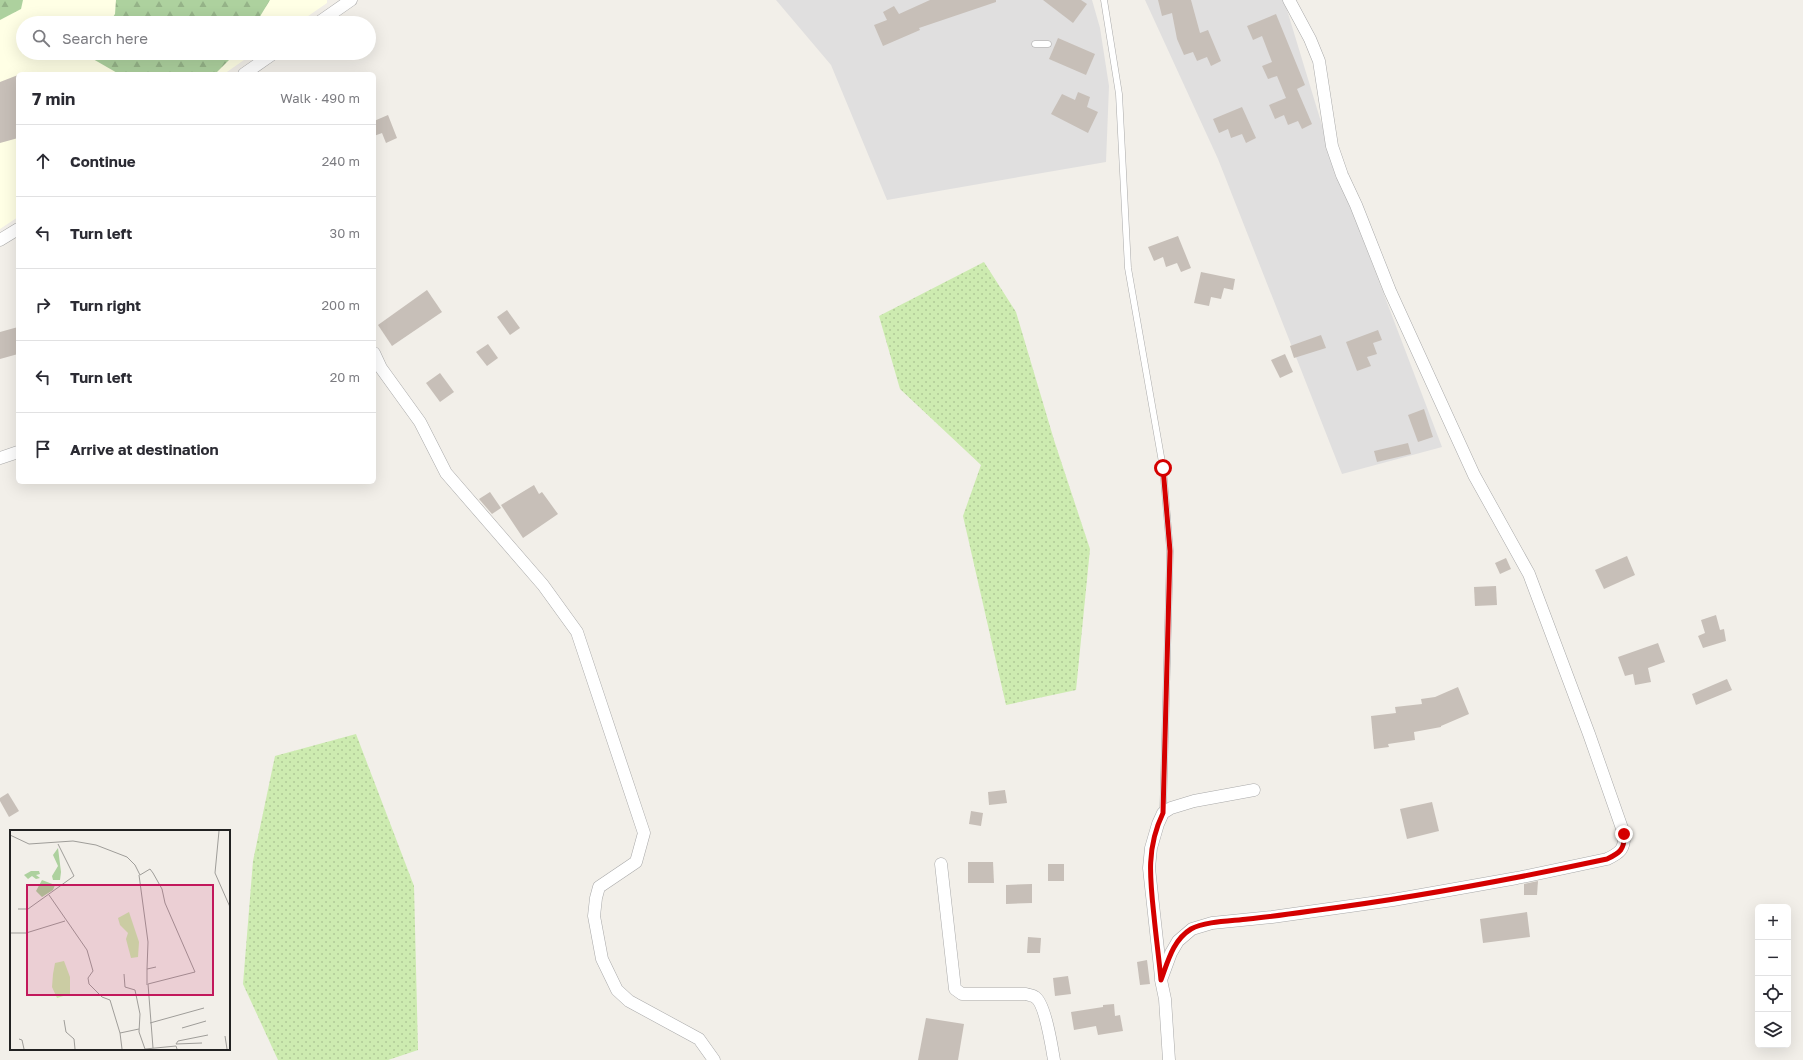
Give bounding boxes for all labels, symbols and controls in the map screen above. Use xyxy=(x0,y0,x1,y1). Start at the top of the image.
search box xyxy=(16,16,376,60)
icon: search xyxy=(30,27,52,49)
text: Search here xyxy=(62,29,148,47)
text: 7 min xyxy=(32,88,75,109)
text: Walk · 490 m xyxy=(280,90,360,106)
icon: ahead xyxy=(32,150,54,172)
text: Continue xyxy=(70,152,136,170)
text: 240 m xyxy=(322,153,360,169)
icon: left xyxy=(32,222,54,244)
text: Turn left xyxy=(70,224,132,242)
text: 30 m xyxy=(330,225,360,241)
icon: right xyxy=(32,294,54,316)
text: Turn right xyxy=(70,296,141,314)
text: 200 m xyxy=(322,297,360,313)
icon: left xyxy=(32,366,54,388)
text: Turn left xyxy=(70,368,132,386)
text: 20 m xyxy=(330,369,360,385)
icon: arrive xyxy=(32,438,54,460)
text: Arrive at destination xyxy=(70,440,219,458)
route start xyxy=(1154,459,1172,477)
route end xyxy=(1615,825,1633,843)
inset map xyxy=(10,830,230,1050)
map controls xyxy=(1755,904,1791,1048)
button: + xyxy=(1755,904,1791,940)
button: − xyxy=(1755,940,1791,976)
button: locate xyxy=(1755,976,1791,1012)
button: layers xyxy=(1755,1012,1791,1048)

